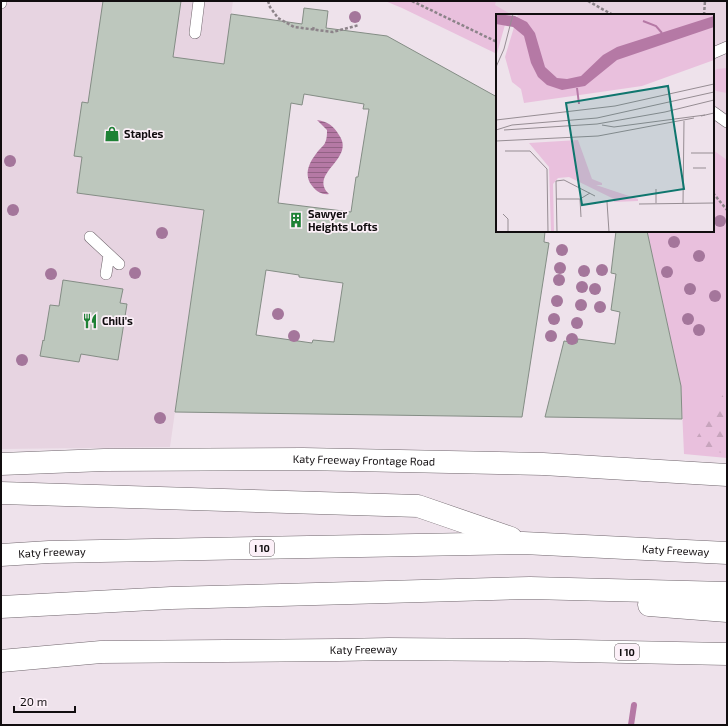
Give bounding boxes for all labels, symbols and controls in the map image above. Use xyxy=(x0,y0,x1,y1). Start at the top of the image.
inset map xyxy=(496,14,714,232)
shop icon: Staples xyxy=(103,125,121,143)
place label: Staples xyxy=(124,127,164,140)
place label: Sawyer Heights Lofts xyxy=(308,207,378,233)
building icon: Sawyer Heights Lofts xyxy=(287,211,305,229)
restaurant icon: Chili's xyxy=(81,312,99,330)
place label: Chili's xyxy=(102,314,133,327)
street label: Katy Freeway Frontage Road xyxy=(293,452,435,468)
road number: I 10 xyxy=(250,540,274,556)
street label: Katy Freeway xyxy=(642,542,710,558)
street label: Katy Freeway xyxy=(18,544,86,560)
street label: Katy Freeway xyxy=(330,642,398,656)
road number: I 10 xyxy=(615,644,639,660)
scale bar xyxy=(14,688,75,714)
text: 20 m xyxy=(20,694,47,708)

